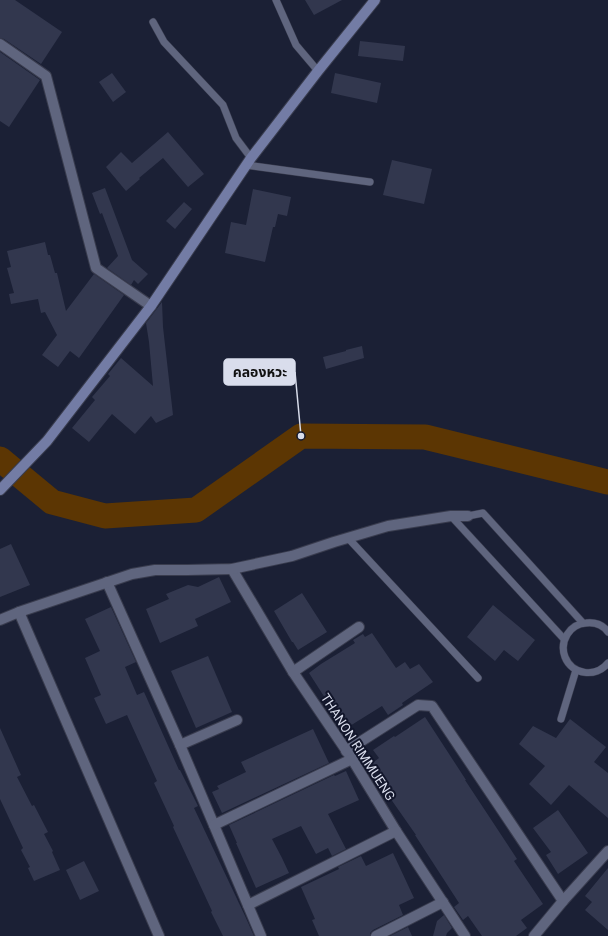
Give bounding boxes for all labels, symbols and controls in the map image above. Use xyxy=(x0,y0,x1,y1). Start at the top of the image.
callout: คลองหวะ xyxy=(224,359,295,385)
text: คลองหวะ xyxy=(233,364,287,380)
street label: THANON RIMMUENG xyxy=(318,691,398,803)

